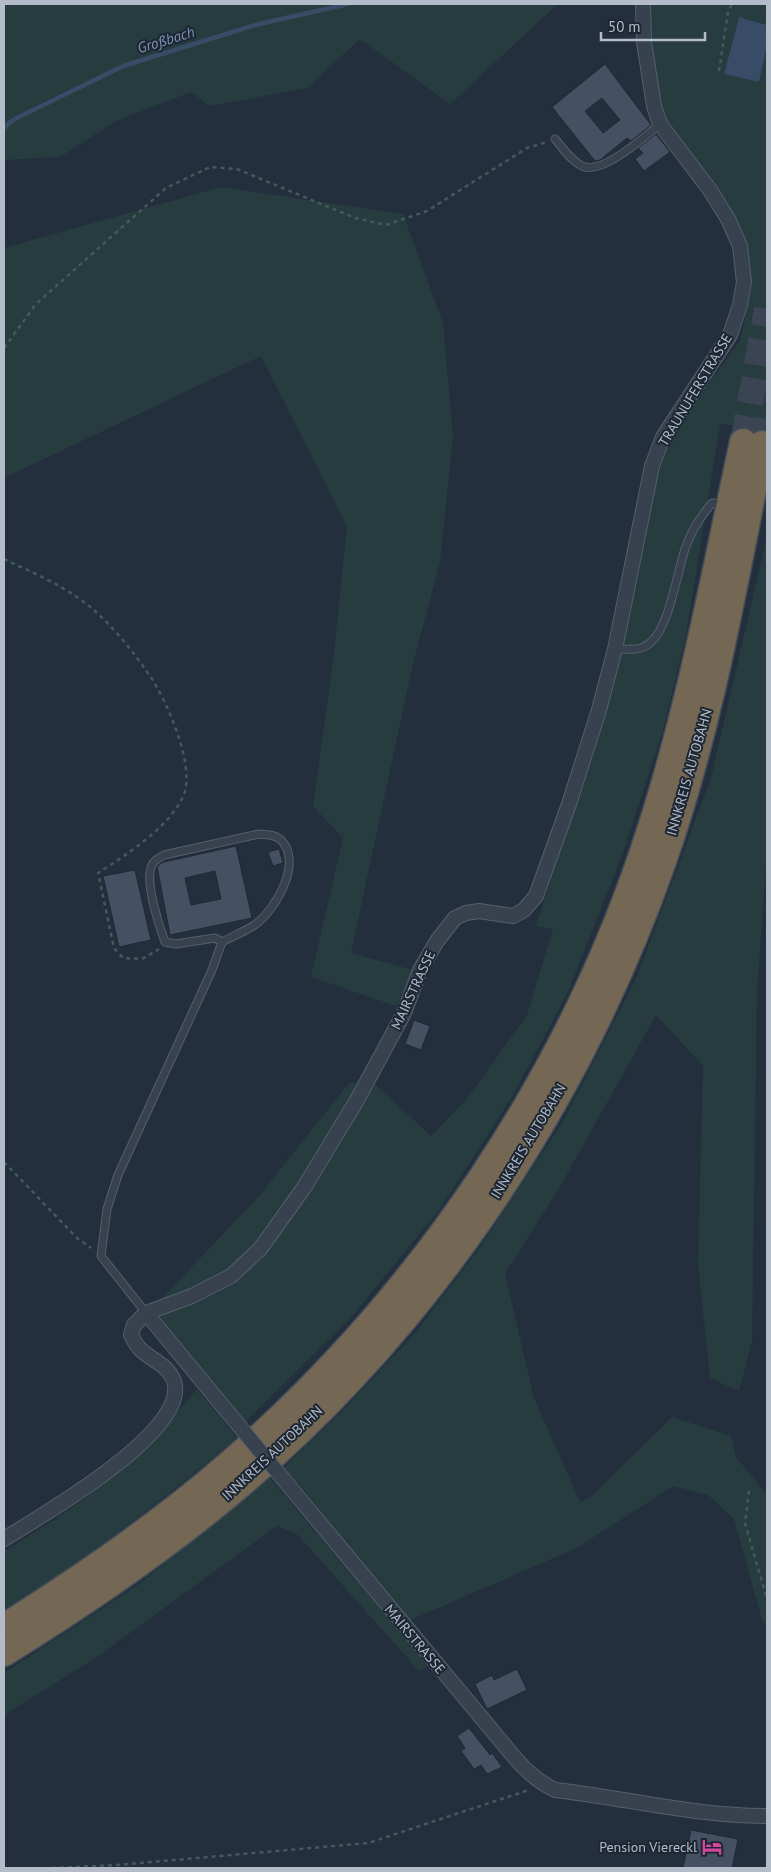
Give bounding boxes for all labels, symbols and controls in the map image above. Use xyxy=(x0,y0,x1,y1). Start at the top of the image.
scale bar xyxy=(601,10,705,42)
text: 50 m xyxy=(608,17,641,36)
water label: Großbach xyxy=(135,22,197,57)
street label: TRAUNUFERSTRASSE xyxy=(654,330,736,450)
street label: INNKREIS AUTOBAHN xyxy=(662,706,716,838)
street label: MAIRSTRASSE xyxy=(387,947,439,1033)
street label: INNKREIS AUTOBAHN xyxy=(486,1080,570,1202)
street label: INNKREIS AUTOBAHN xyxy=(218,1402,326,1504)
street label: MAIRSTRASSE xyxy=(381,1601,449,1677)
hotel icon: Pension Viereckl xyxy=(701,1836,723,1858)
place label: Pension Viereckl xyxy=(599,1838,697,1856)

